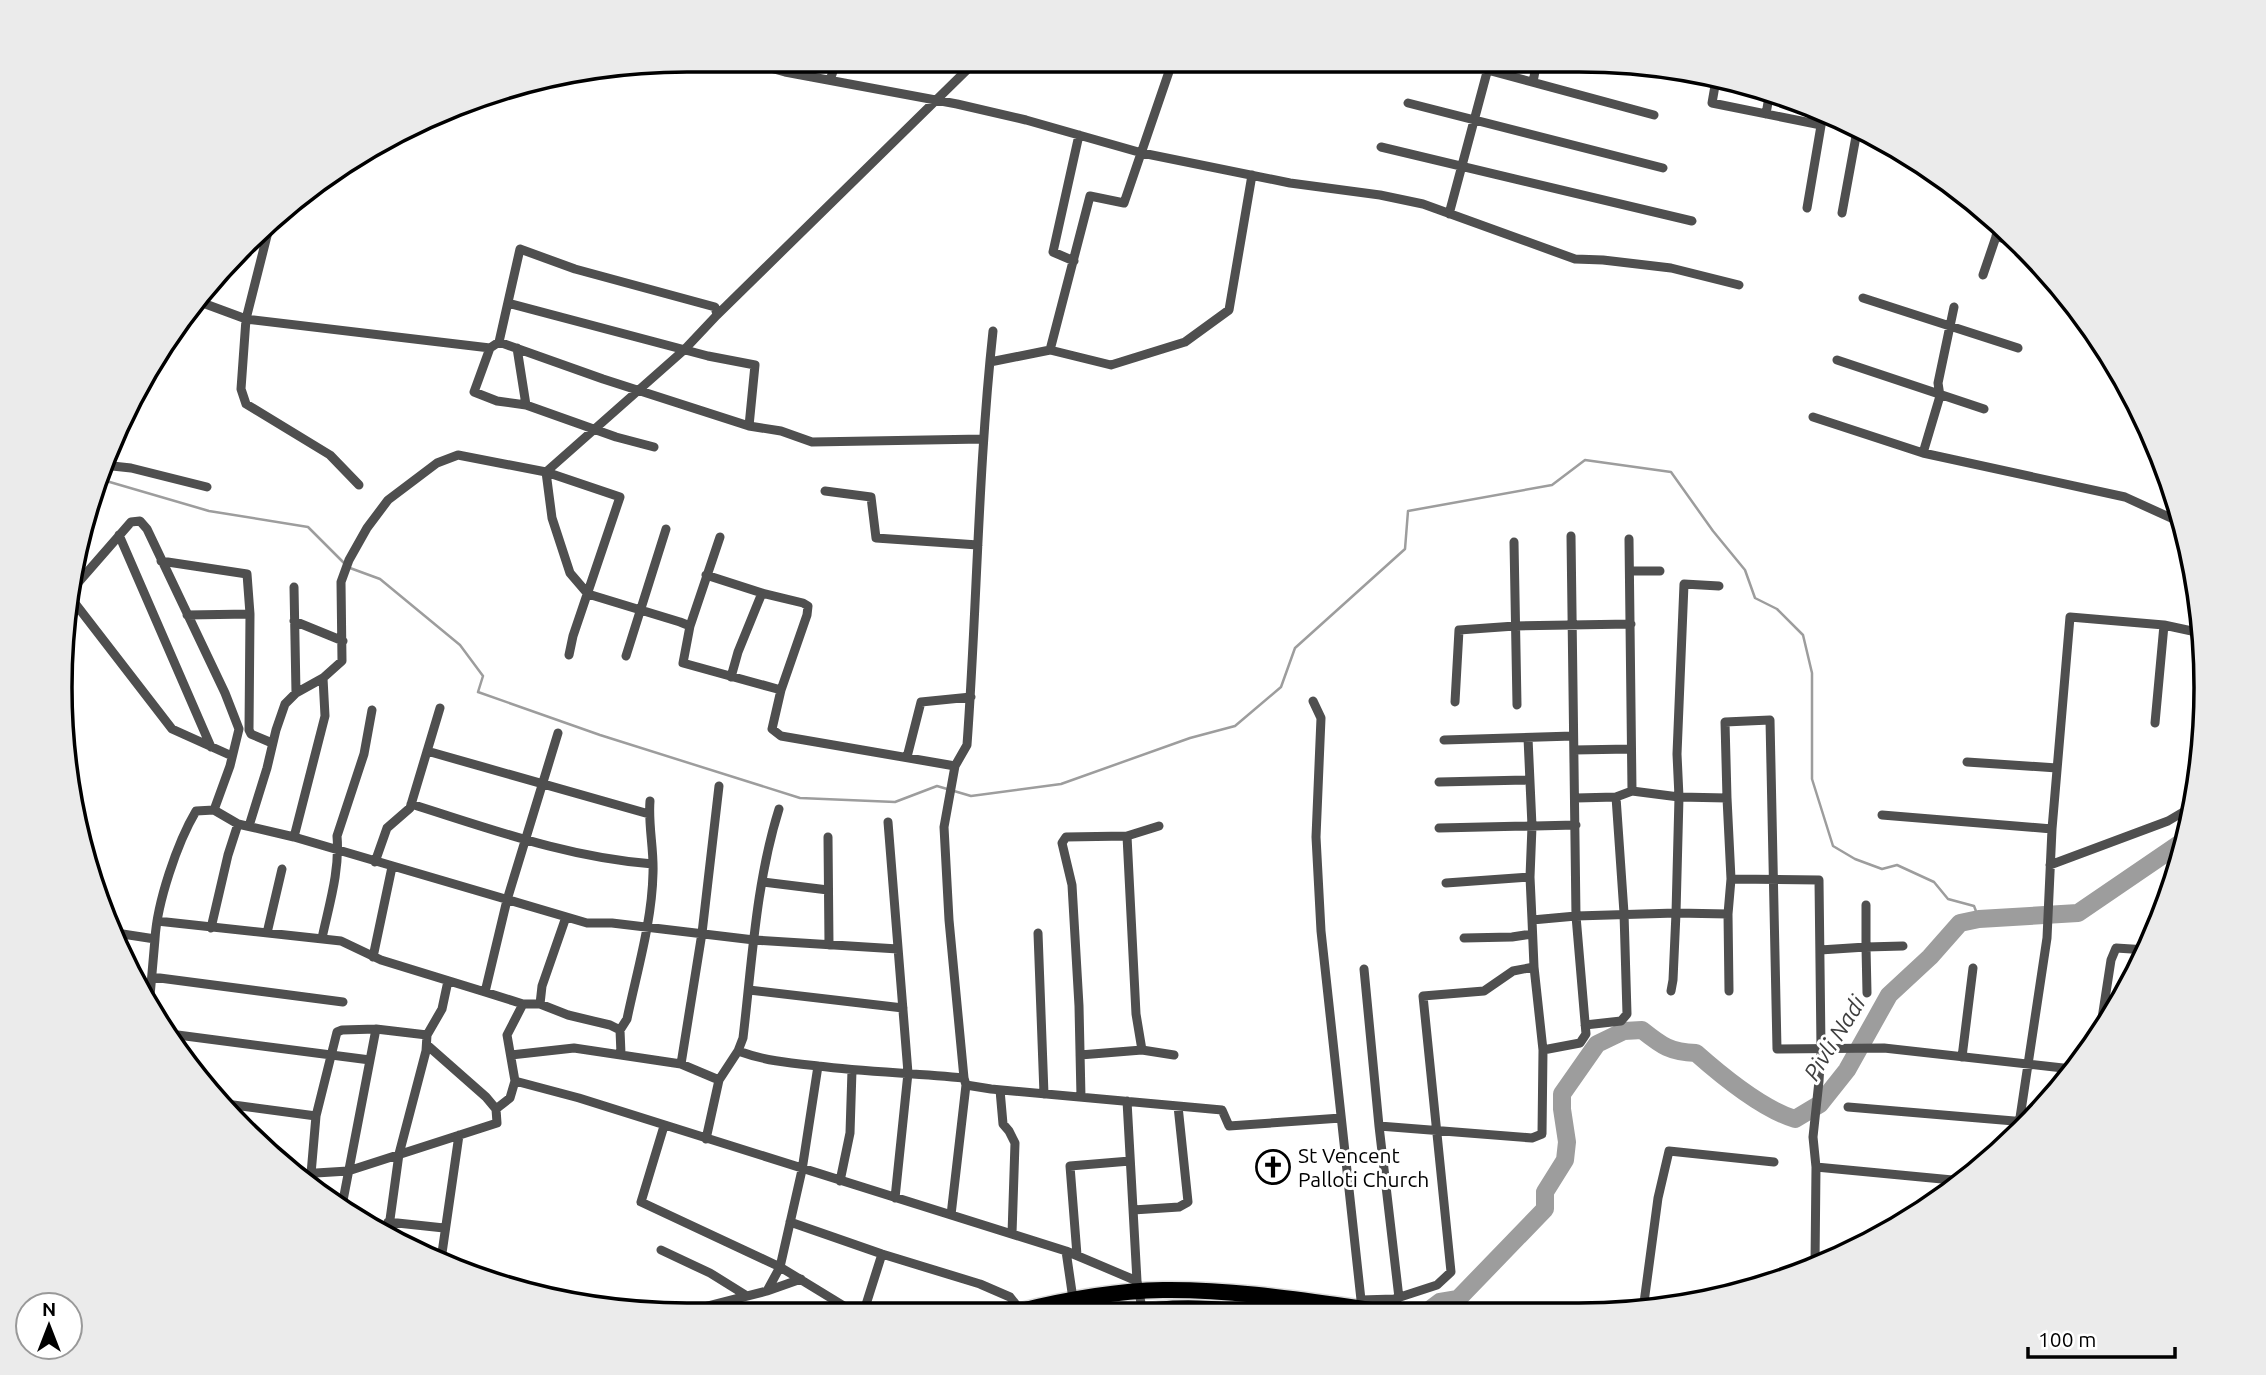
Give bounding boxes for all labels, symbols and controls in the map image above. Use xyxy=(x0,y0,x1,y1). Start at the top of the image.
water label: Pivli Nadi xyxy=(1798,990,1870,1085)
place label: St Vencent Palloti Church xyxy=(1298,1143,1429,1191)
church icon: St Vencent Palloti Church xyxy=(1254,1148,1292,1186)
north arrow xyxy=(14,1291,84,1361)
text: N xyxy=(42,1298,56,1320)
scale bar xyxy=(2028,1316,2175,1360)
text: 100 m xyxy=(2038,1327,2096,1351)

